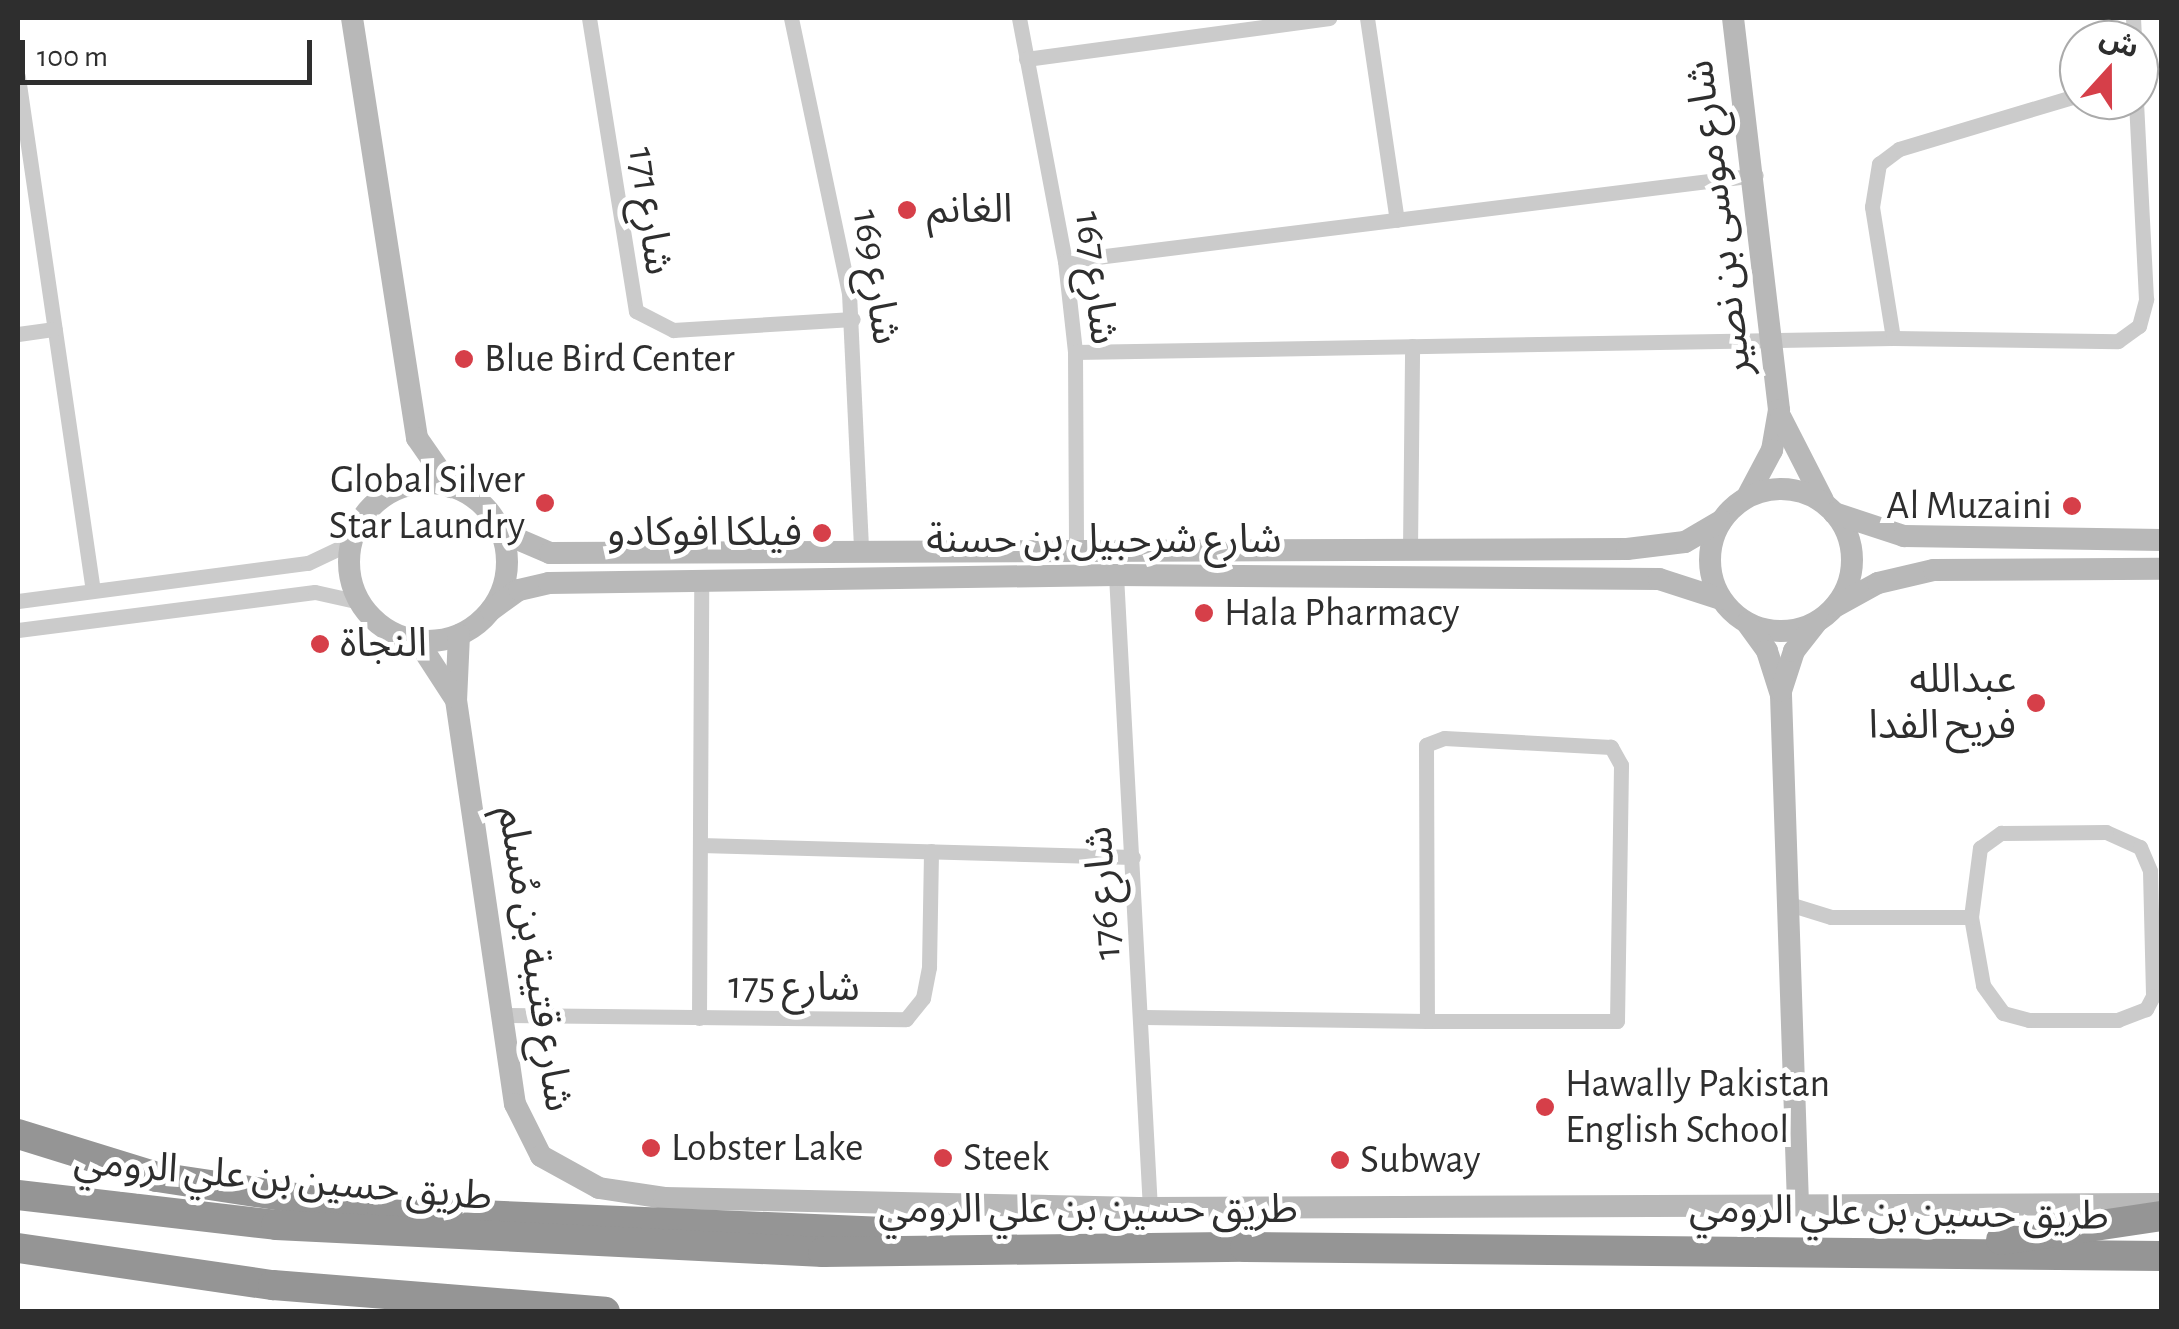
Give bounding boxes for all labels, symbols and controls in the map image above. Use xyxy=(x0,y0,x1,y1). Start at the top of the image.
scale bar xyxy=(25,20,318,82)
north arrow xyxy=(2059,20,2159,120)
text: ش xyxy=(2096,24,2142,64)
text: 100 m xyxy=(37,42,108,72)
street label: شارع موسى بن نصير xyxy=(1676,57,1762,379)
street label: شارع 171 xyxy=(617,144,683,278)
place label: الغانم xyxy=(927,186,1013,234)
marker: الغانم xyxy=(896,199,918,221)
street label: شارع 169 xyxy=(842,206,910,348)
street label: شارع 167 xyxy=(1064,209,1128,347)
place label: Blue Bird Center xyxy=(484,335,735,383)
marker: Blue Bird Center xyxy=(453,348,475,370)
place label: Global Silver Star Laundry xyxy=(329,456,525,550)
place label: Al Muzaini xyxy=(1886,482,2052,530)
marker: Global Silver Star Laundry xyxy=(534,492,556,514)
marker: Al Muzaini xyxy=(2061,495,2083,517)
place label: فيلكا افوكادو xyxy=(607,509,802,557)
street label: شارع شرحبيل بن حسنة xyxy=(926,516,1282,564)
marker: فيلكا افوكادو xyxy=(811,522,833,544)
place label: Hala Pharmacy xyxy=(1224,589,1460,637)
marker: Hala Pharmacy xyxy=(1193,602,1215,624)
place label: النجاة xyxy=(340,620,427,668)
marker: النجاة xyxy=(309,633,331,655)
place label: عبدالله فريح الفدا xyxy=(1868,656,2016,750)
marker: عبدالله فريح الفدا xyxy=(2025,692,2047,714)
street label: شارع قتيبة بن مُسلم xyxy=(487,803,583,1115)
street label: شارع 176 xyxy=(1074,825,1132,961)
street label: شارع 175 xyxy=(728,962,860,1012)
place label: Hawally Pakistan English School xyxy=(1565,1060,1830,1154)
marker: Hawally Pakistan English School xyxy=(1534,1096,1556,1118)
place label: Lobster Lake xyxy=(671,1124,863,1172)
place label: Steek xyxy=(963,1134,1049,1182)
place label: Subway xyxy=(1360,1136,1481,1184)
street label: طريق حسين بن علي الرومي xyxy=(72,1137,494,1221)
marker: Lobster Lake xyxy=(640,1137,662,1159)
marker: Steek xyxy=(932,1147,954,1169)
marker: Subway xyxy=(1329,1149,1351,1171)
street label: طريق حسين بن علي الرومي xyxy=(1689,1185,2109,1241)
street label: طريق حسين بن علي الرومي xyxy=(878,1186,1298,1234)

